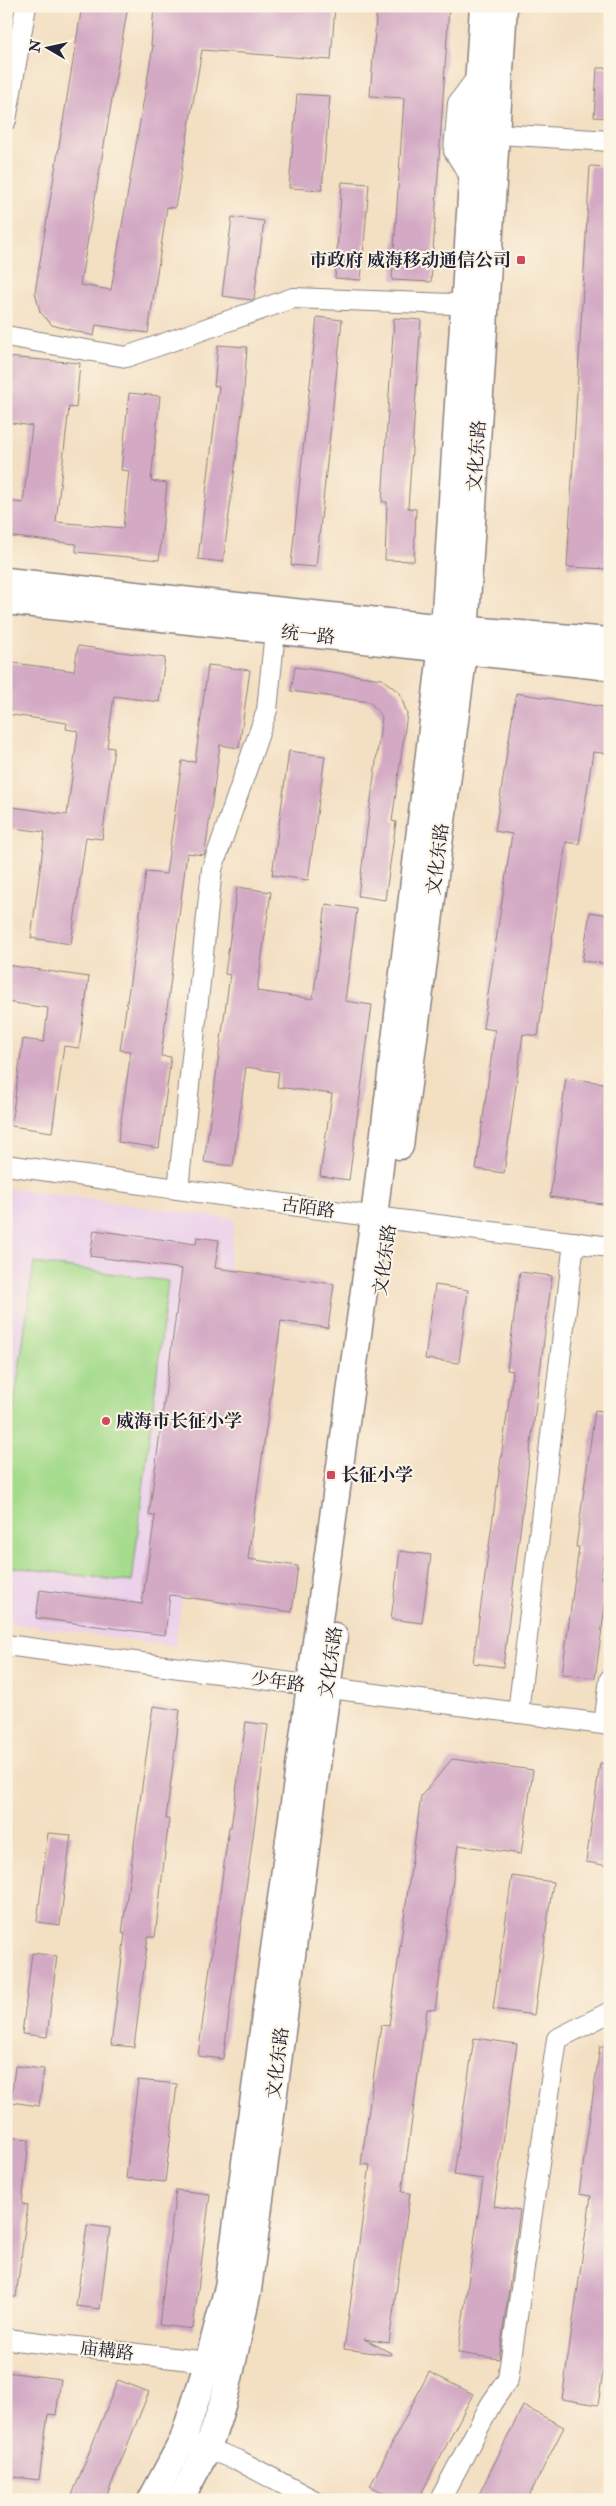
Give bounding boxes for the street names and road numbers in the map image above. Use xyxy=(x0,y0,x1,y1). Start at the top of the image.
street label: 文化东路 xyxy=(463,419,491,493)
street label: 统一路 xyxy=(280,621,336,649)
street label: 文化东路 xyxy=(422,822,454,896)
street label: 古陌路 xyxy=(280,1193,336,1223)
street label: 文化东路 xyxy=(369,1223,401,1297)
street label: 文化东路 xyxy=(315,1625,347,1699)
street label: 少年路 xyxy=(250,1667,306,1697)
street label: 文化东路 xyxy=(262,2026,294,2100)
street label: 庙耩路 xyxy=(79,2336,135,2366)

